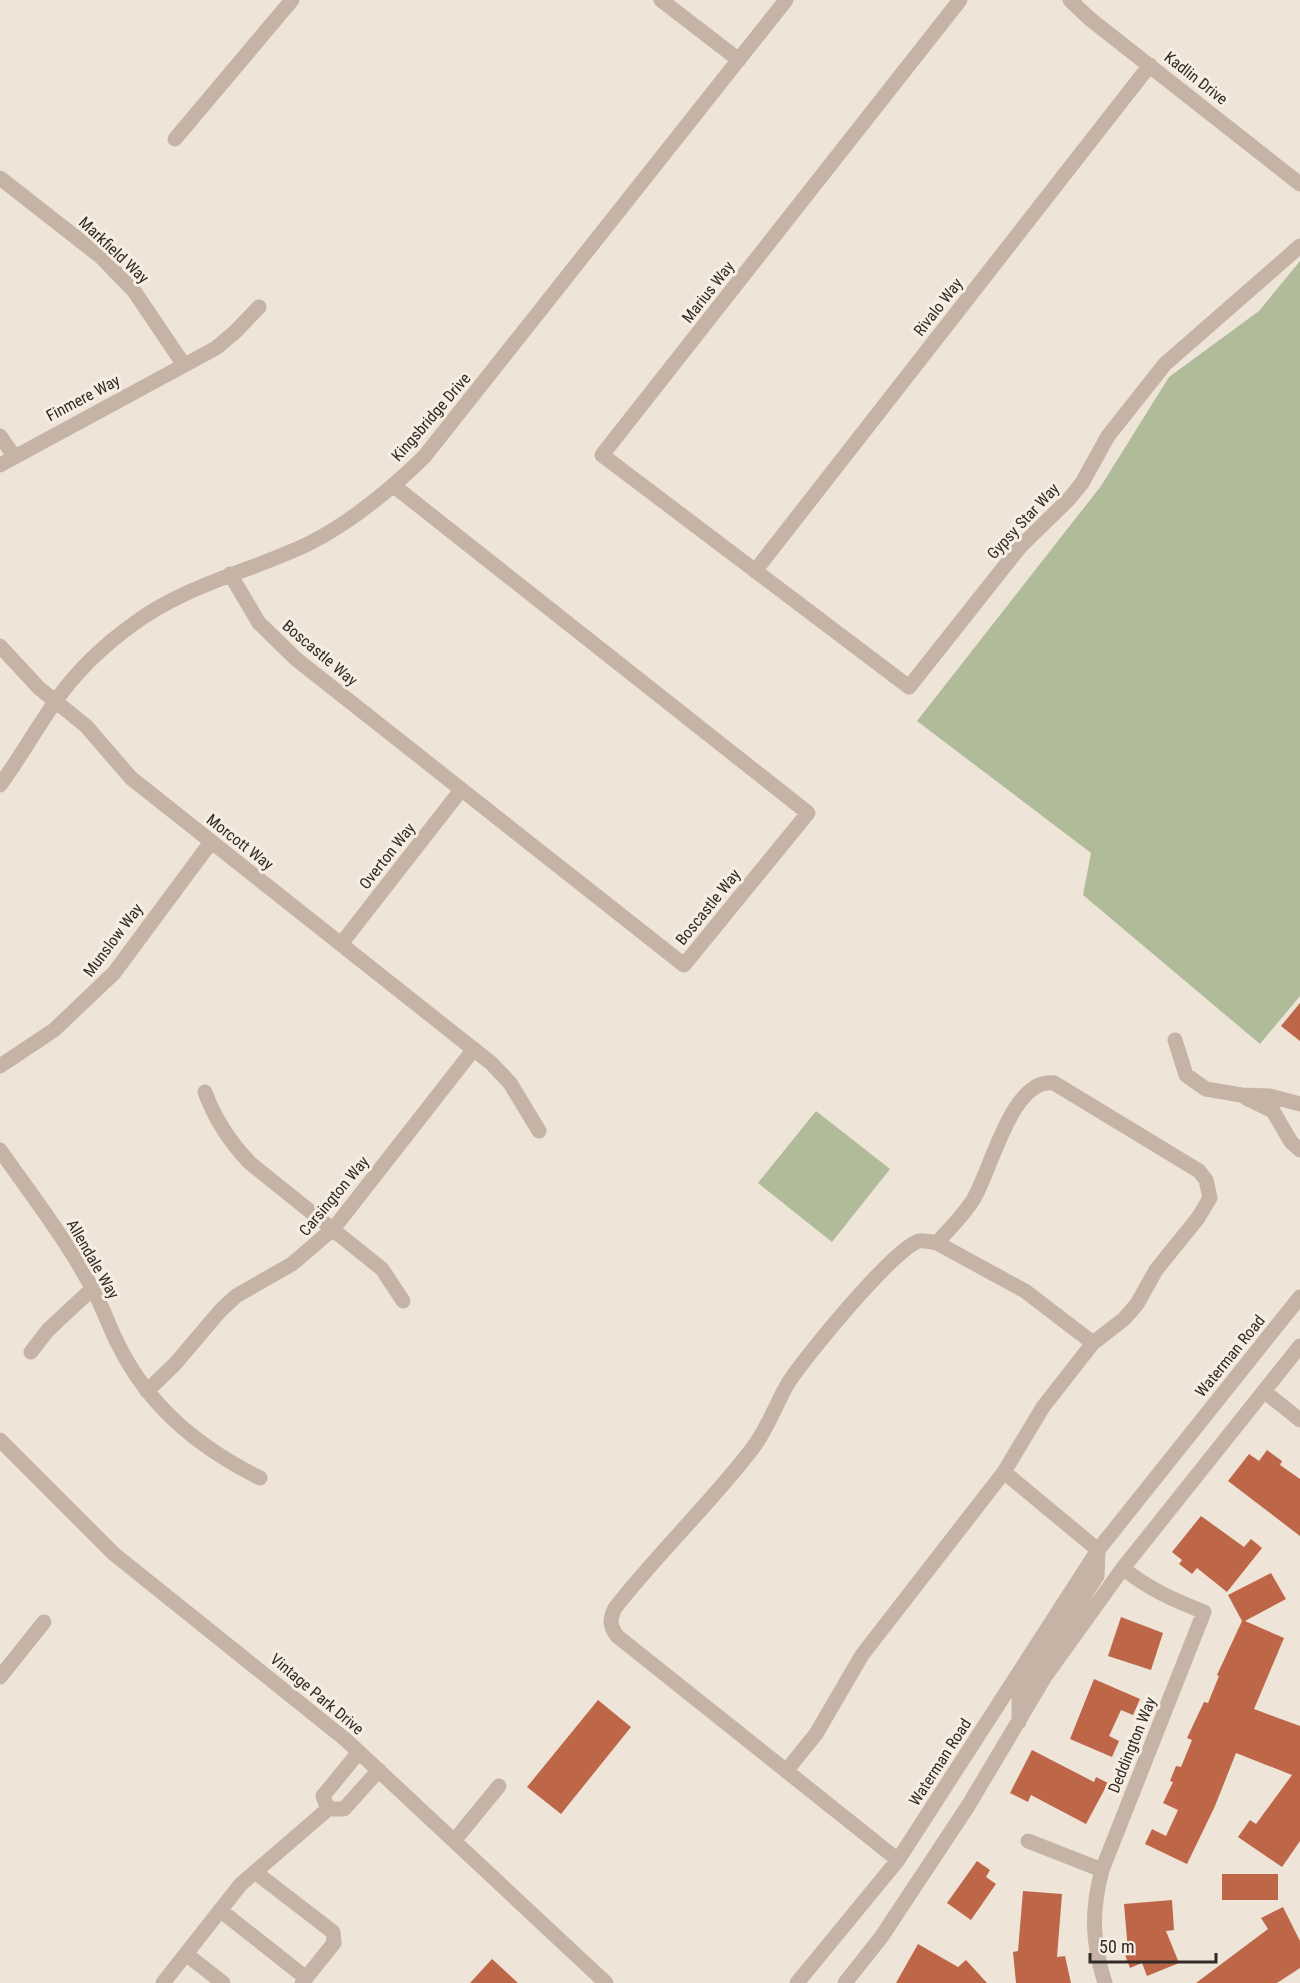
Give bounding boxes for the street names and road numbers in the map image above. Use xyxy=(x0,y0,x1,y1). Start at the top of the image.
street label: Kadlin Drive xyxy=(1161,47,1231,109)
street label: Markfield Way xyxy=(75,213,153,287)
street label: Marius Way xyxy=(678,257,738,327)
street label: Rivalo Way xyxy=(910,274,967,340)
street label: Kingsbridge Drive xyxy=(388,369,474,465)
street label: Finmere Way xyxy=(43,371,123,425)
street label: Gypsy Star Way xyxy=(983,479,1063,563)
street label: Boscastle Way xyxy=(279,616,362,690)
street label: Morcott Way xyxy=(203,810,277,874)
street label: Overton Way xyxy=(355,819,419,893)
street label: Boscastle Way xyxy=(672,865,745,949)
street label: Munslow Way xyxy=(79,899,147,980)
street label: Carsington Way xyxy=(295,1152,373,1240)
street label: Allendale Way xyxy=(63,1216,123,1302)
street label: Waterman Road xyxy=(1191,1311,1269,1401)
street label: Vintage Park Drive xyxy=(266,1649,368,1739)
street label: Deddington Way xyxy=(1104,1694,1160,1796)
street label: Waterman Road xyxy=(905,1715,975,1809)

